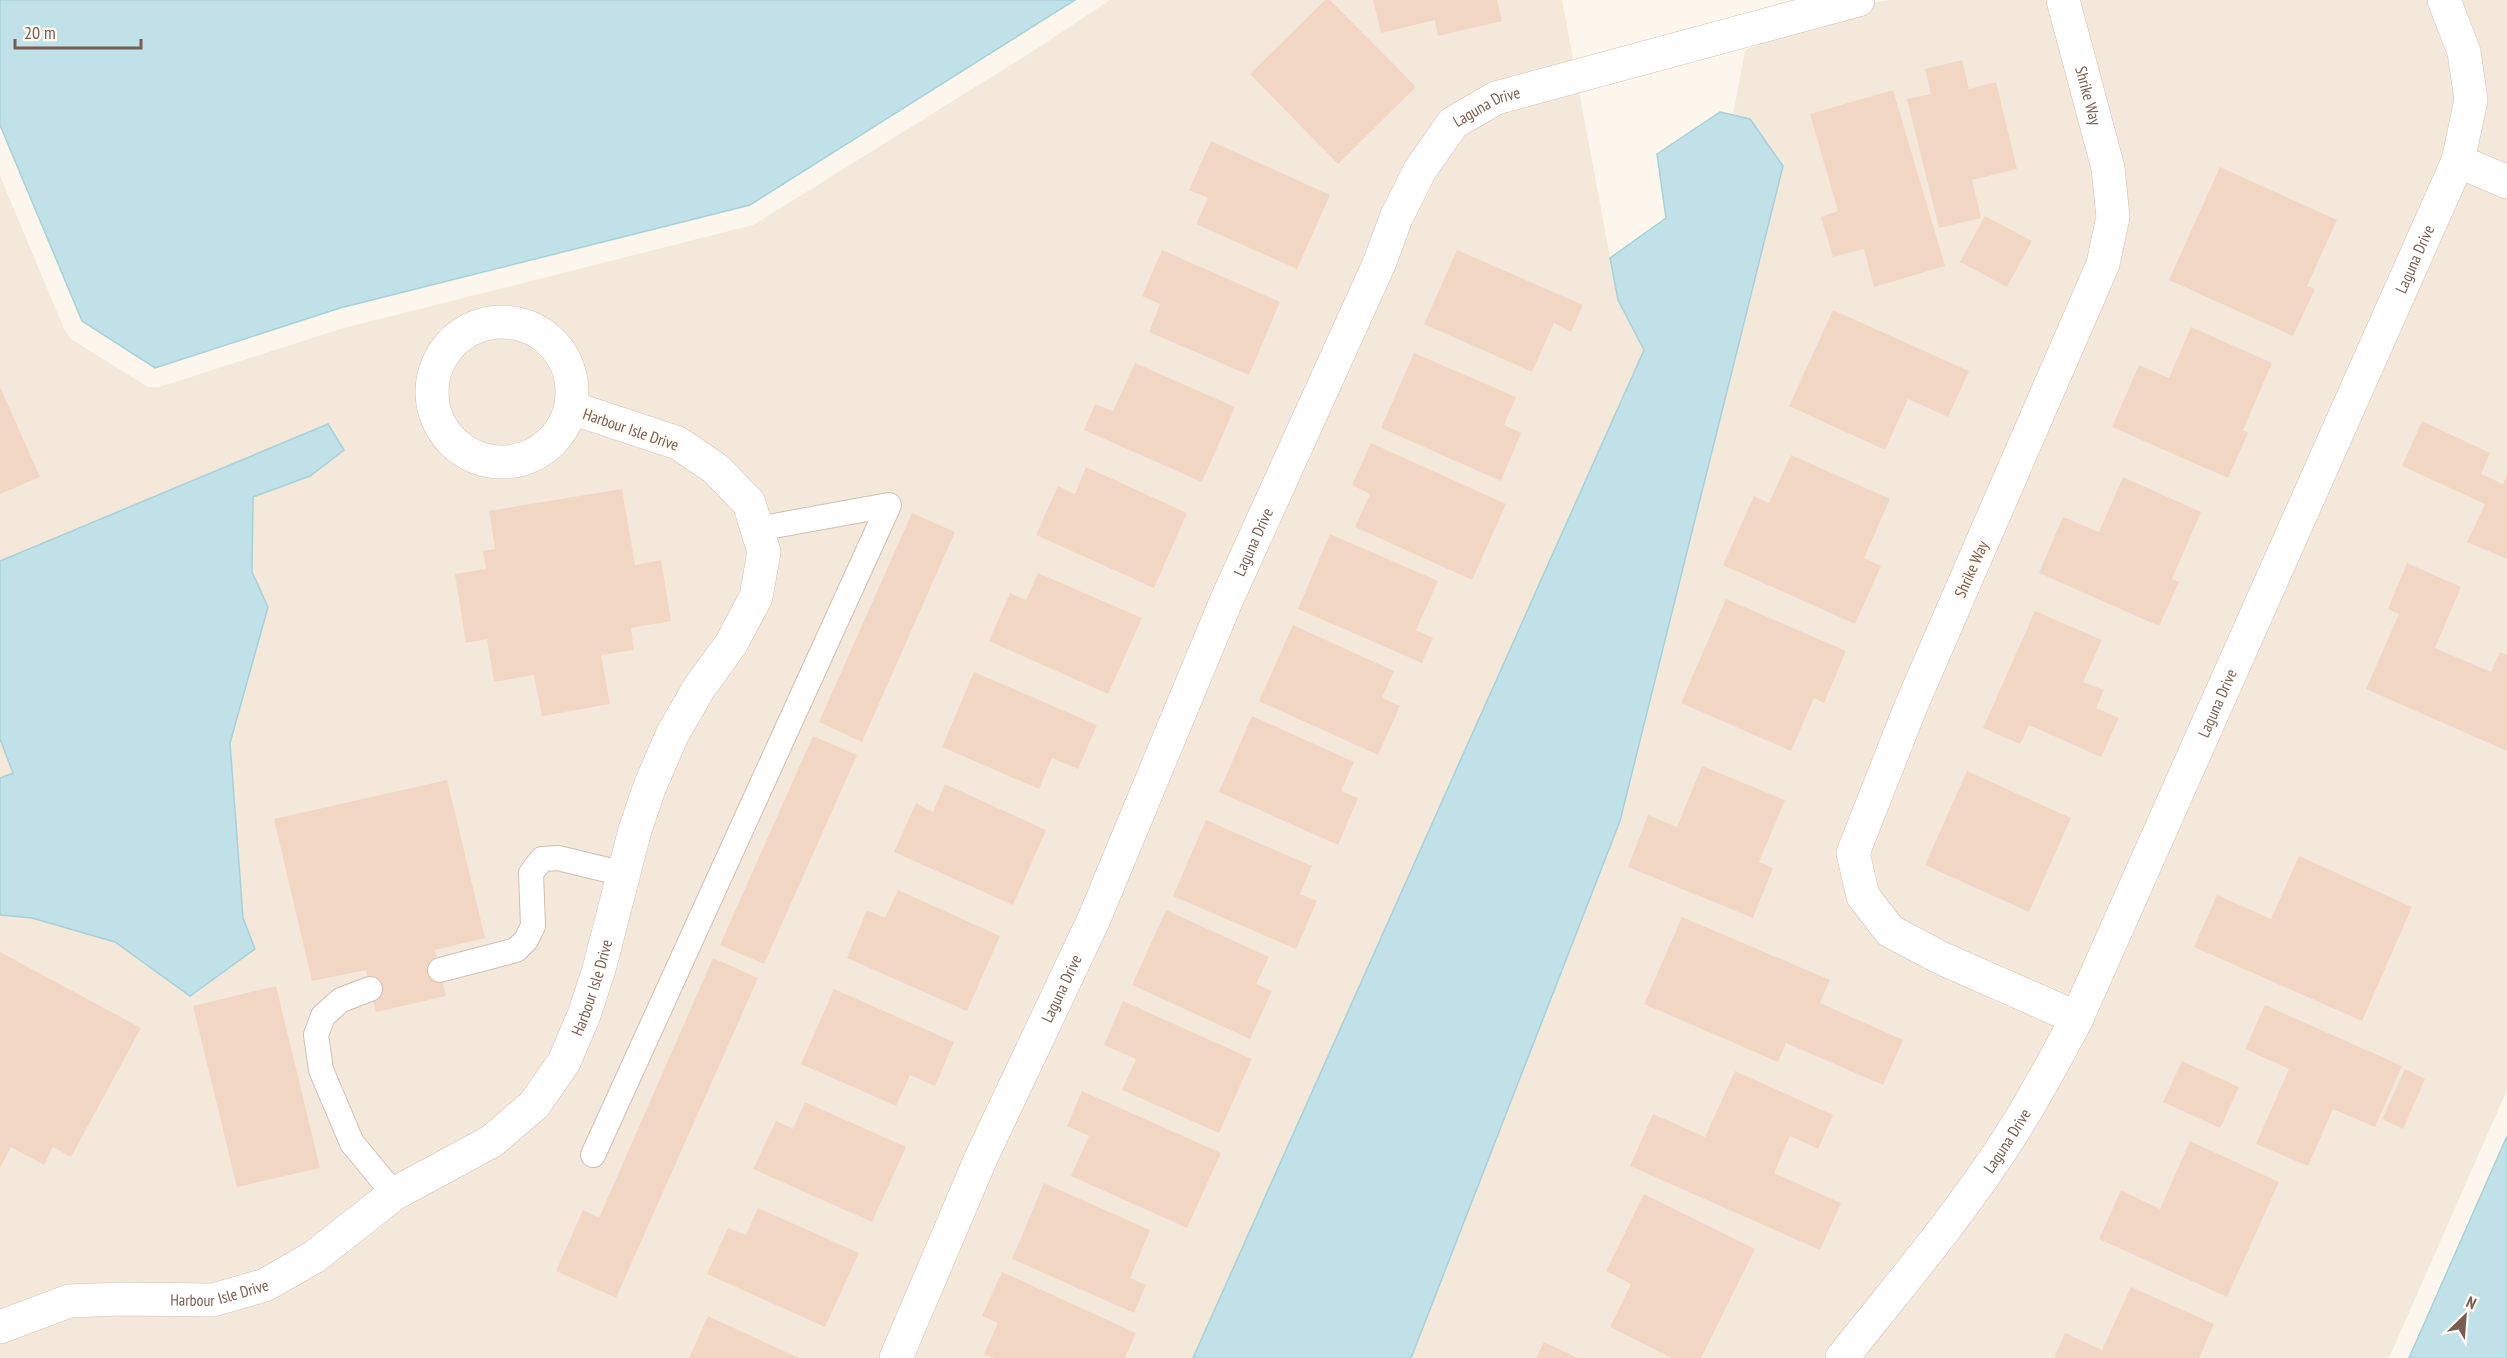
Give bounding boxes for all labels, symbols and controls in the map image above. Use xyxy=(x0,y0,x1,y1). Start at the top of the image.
scale bar xyxy=(15,12,141,50)
text: 20 m xyxy=(24,21,56,44)
street label: Shrike Way xyxy=(2071,64,2106,127)
street label: Laguna Drive xyxy=(1449,82,1522,131)
street label: Laguna Drive xyxy=(2391,222,2438,296)
street label: Harbour Isle Drive xyxy=(581,403,681,455)
street label: Laguna Drive xyxy=(1229,505,1277,579)
street label: Shrike Way xyxy=(1950,537,1992,601)
street label: Laguna Drive xyxy=(2193,666,2241,740)
street label: Harbour Isle Drive xyxy=(566,937,616,1039)
street label: Laguna Drive xyxy=(1037,951,1086,1025)
street label: Laguna Drive xyxy=(1979,1105,2035,1177)
street label: Harbour Isle Drive xyxy=(170,1275,271,1310)
north arrow xyxy=(2435,1286,2495,1346)
text: N xyxy=(2463,1292,2479,1313)

